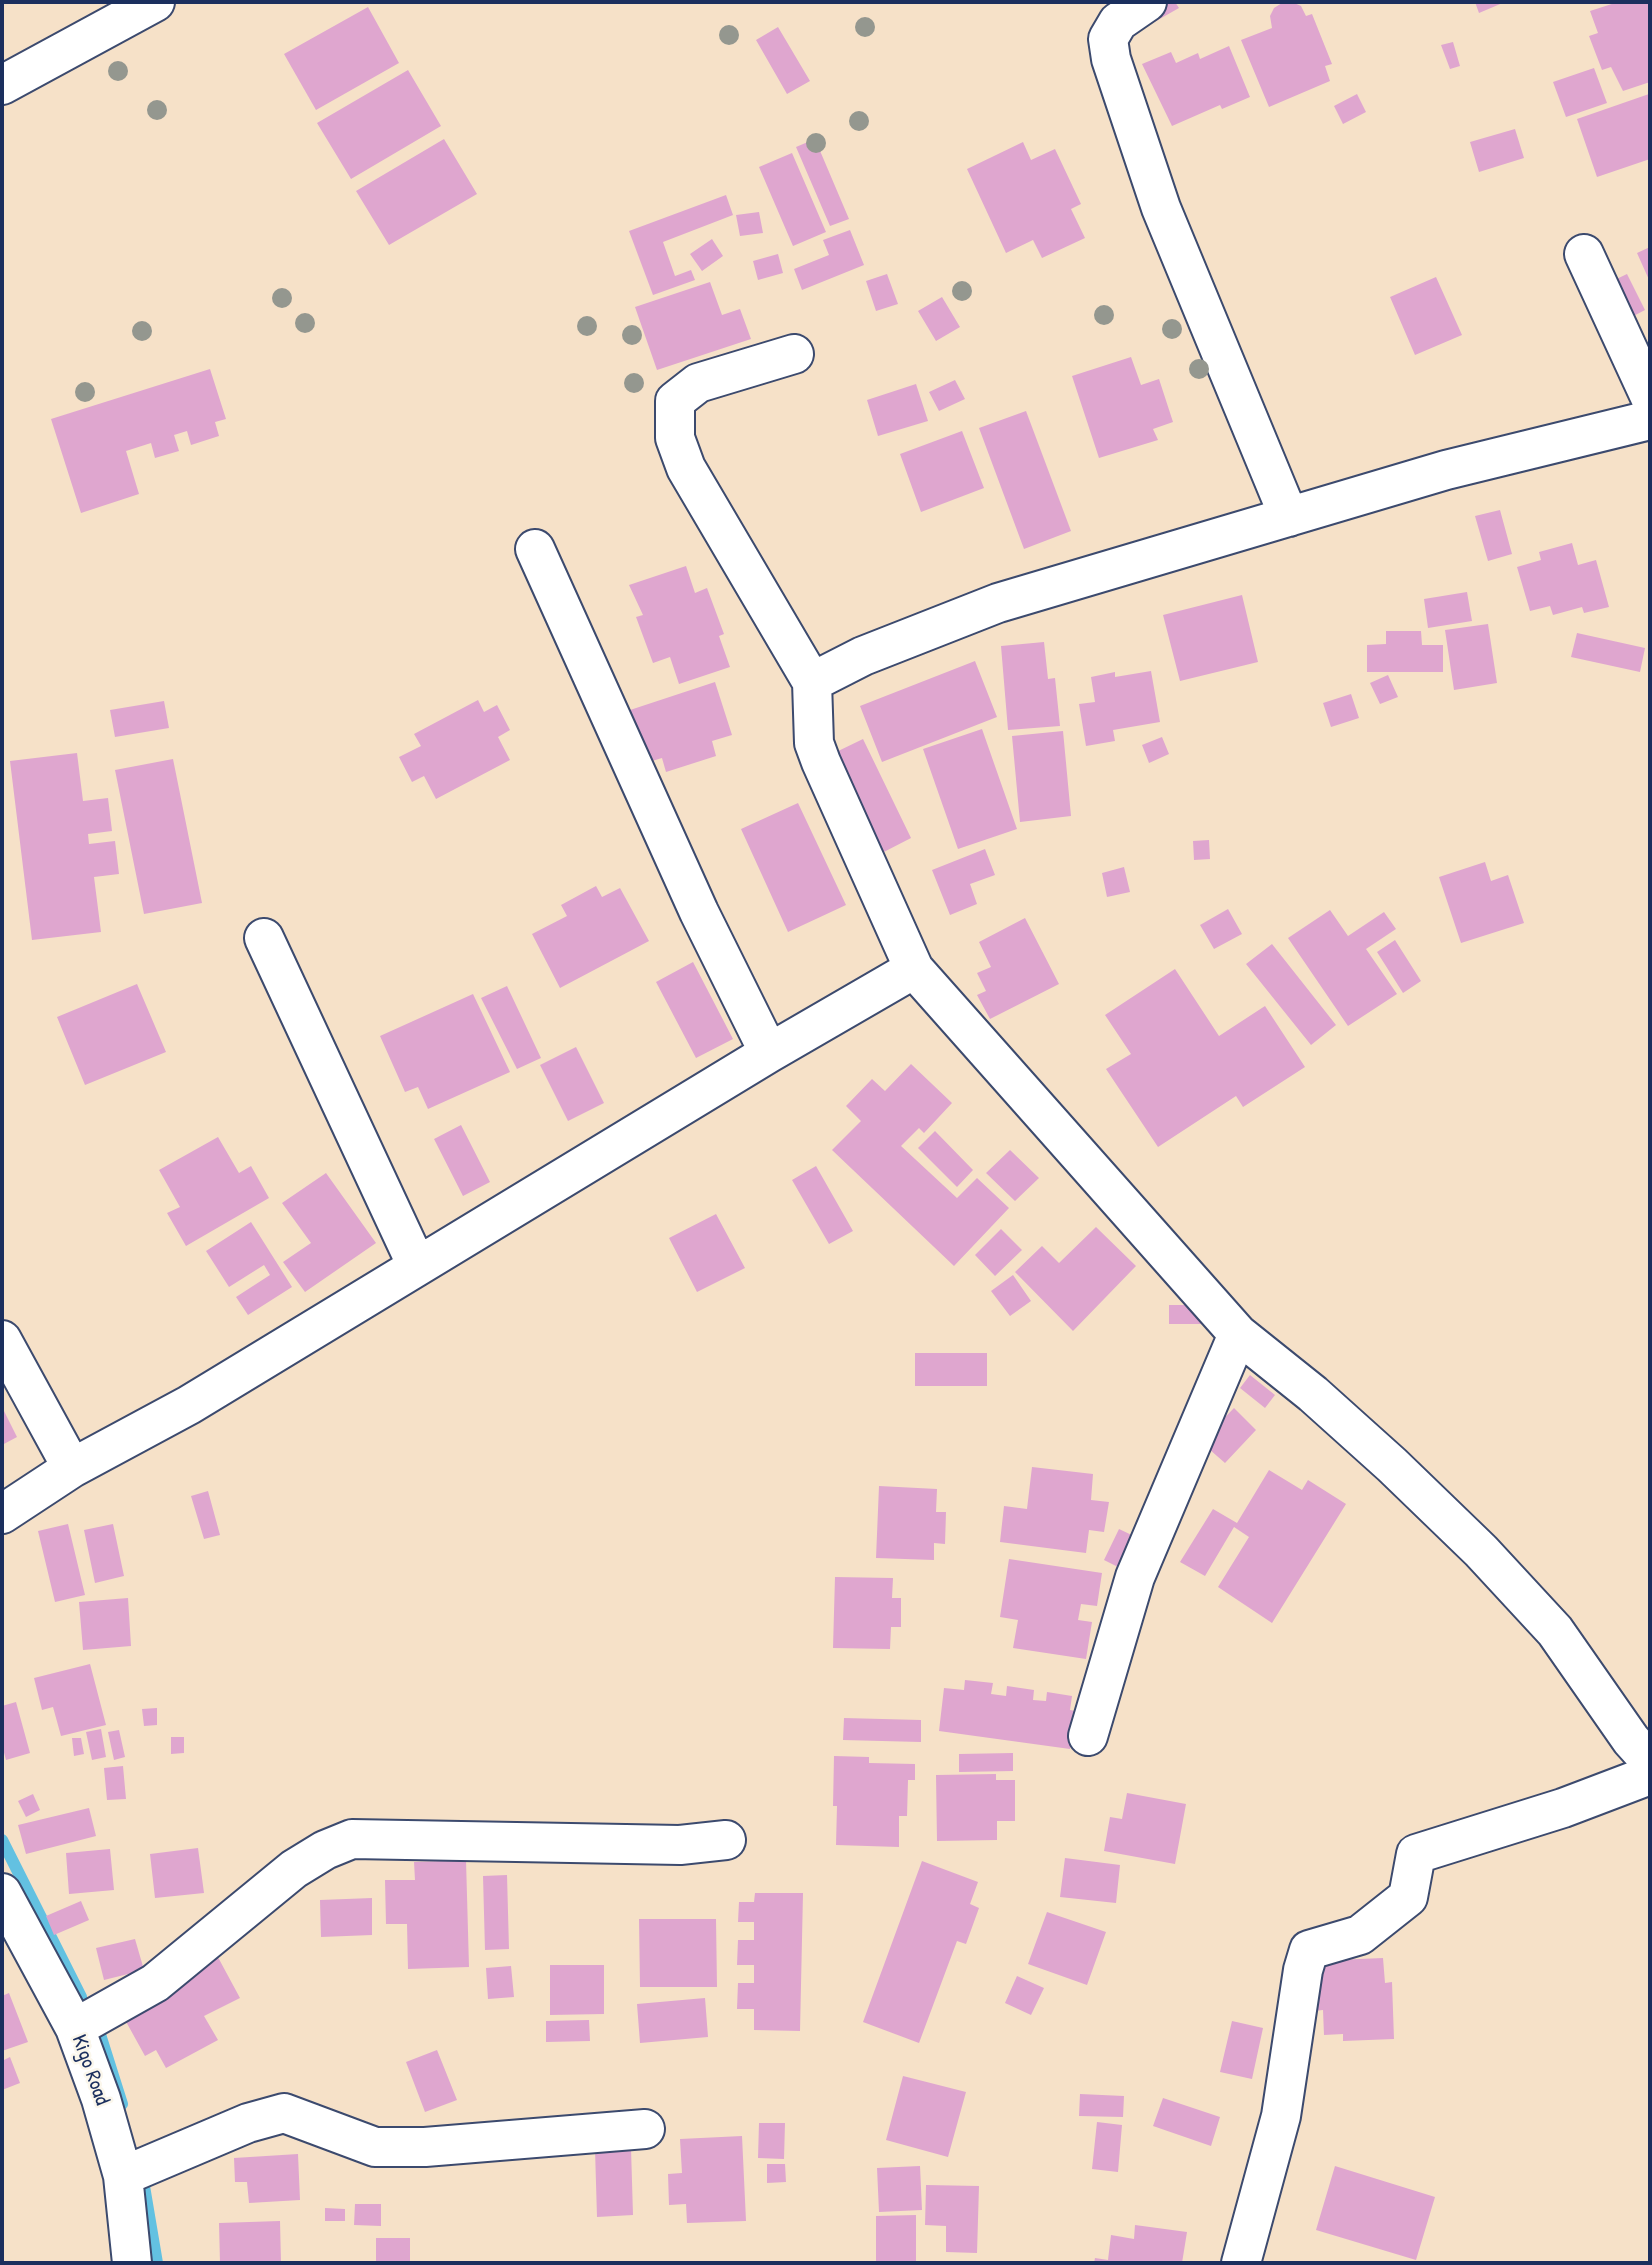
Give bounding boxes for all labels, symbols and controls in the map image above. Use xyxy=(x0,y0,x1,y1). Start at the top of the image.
street label: Kigo Road xyxy=(66,2032,114,2108)

